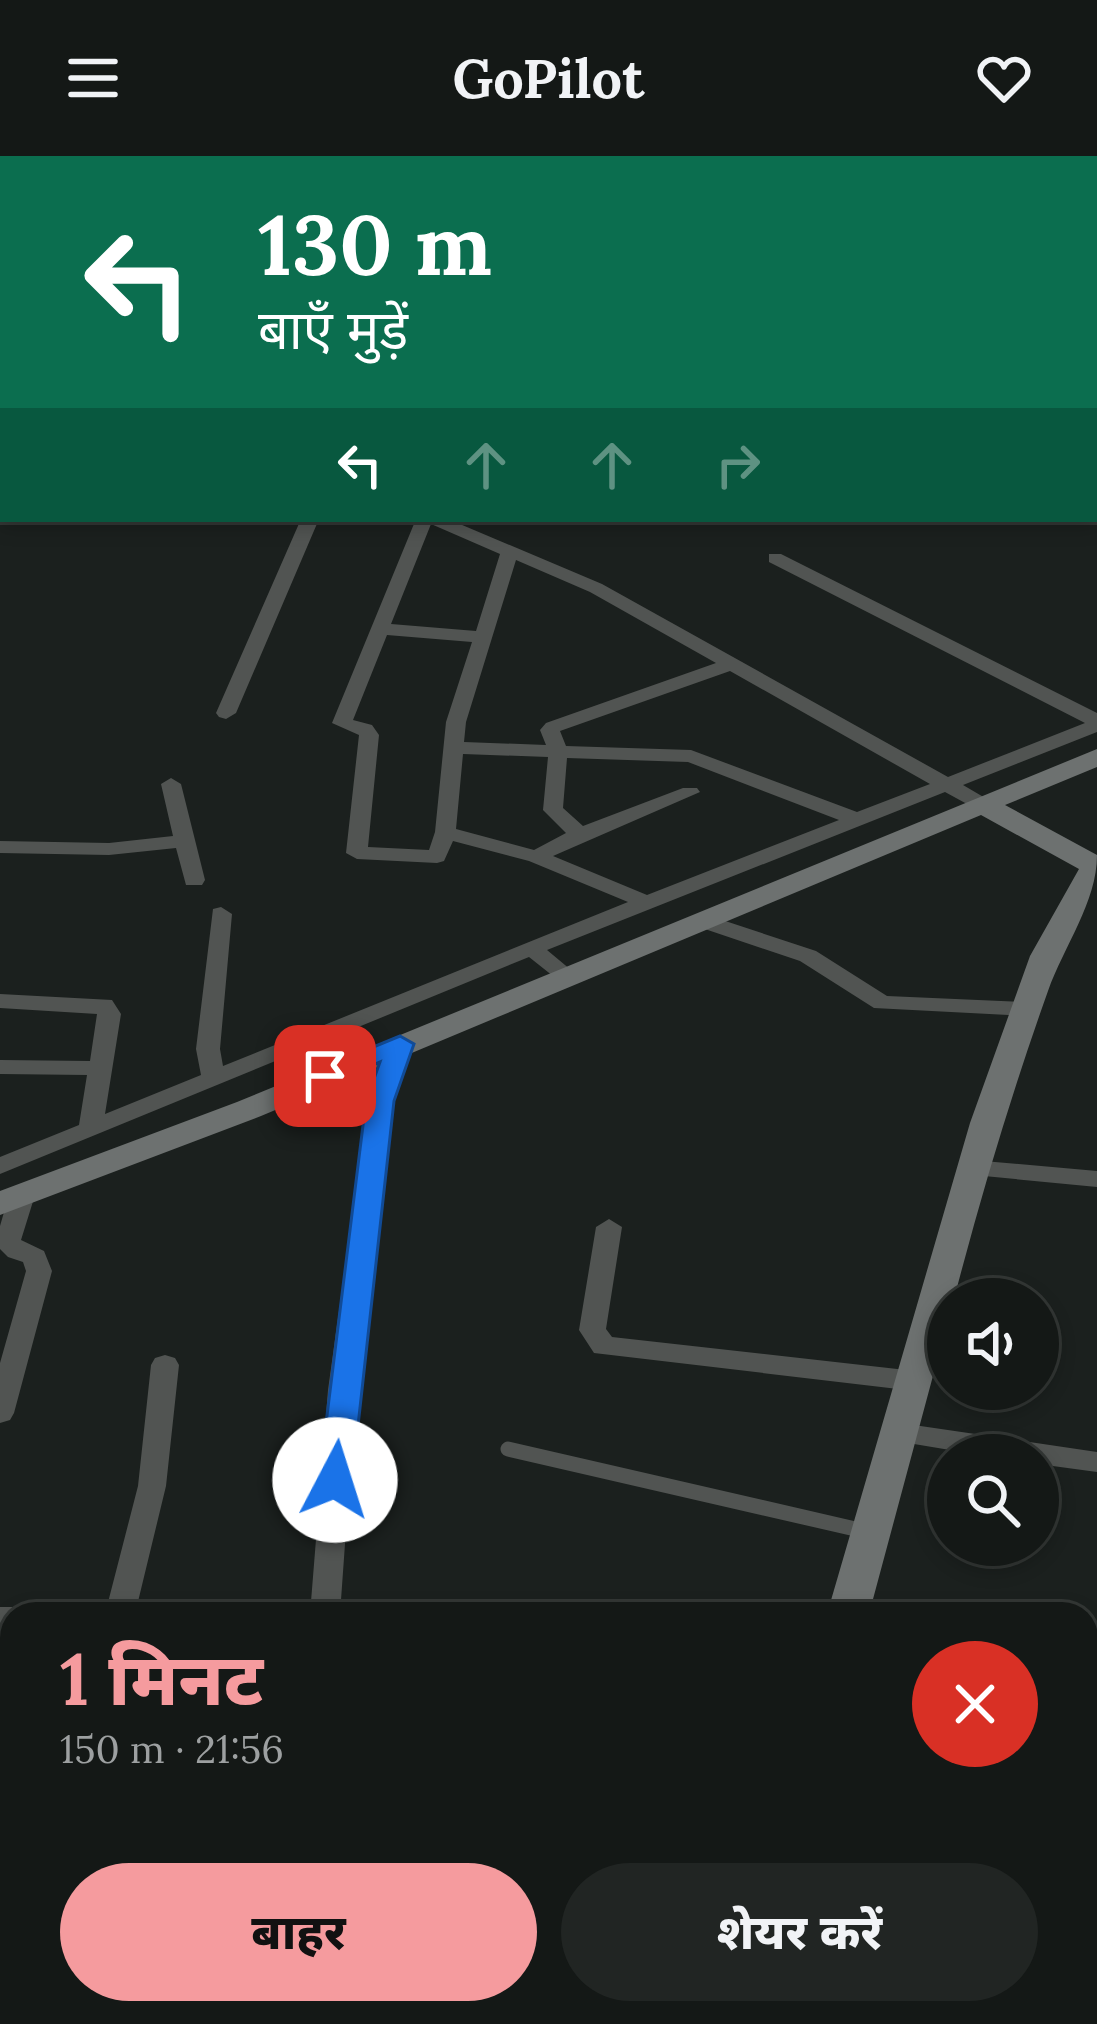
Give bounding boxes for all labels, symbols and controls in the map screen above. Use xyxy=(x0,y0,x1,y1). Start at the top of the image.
text: GoPilot xyxy=(453,44,644,113)
icon: menu xyxy=(60,45,126,111)
icon: heart xyxy=(971,45,1037,111)
text: 130 m xyxy=(258,190,492,298)
icon: left xyxy=(60,204,216,360)
text: बाएँ मुड़ें xyxy=(258,295,408,364)
icon: left xyxy=(327,432,393,498)
icon: ahead xyxy=(453,432,519,498)
icon: ahead xyxy=(579,432,645,498)
icon: right xyxy=(705,432,771,498)
pin xyxy=(274,1025,376,1127)
icon: arrive xyxy=(292,1043,358,1109)
map controls xyxy=(927,1278,1059,1566)
button: sound xyxy=(927,1278,1059,1410)
position arrow xyxy=(272,1417,398,1543)
button: search xyxy=(927,1434,1059,1566)
text: 1 मिनट xyxy=(60,1633,263,1725)
button: close xyxy=(912,1641,1038,1767)
text: 150 m · 21:56 xyxy=(60,1724,284,1774)
button: बाहर xyxy=(60,1863,537,2001)
button: शेयर करें xyxy=(561,1863,1038,2001)

